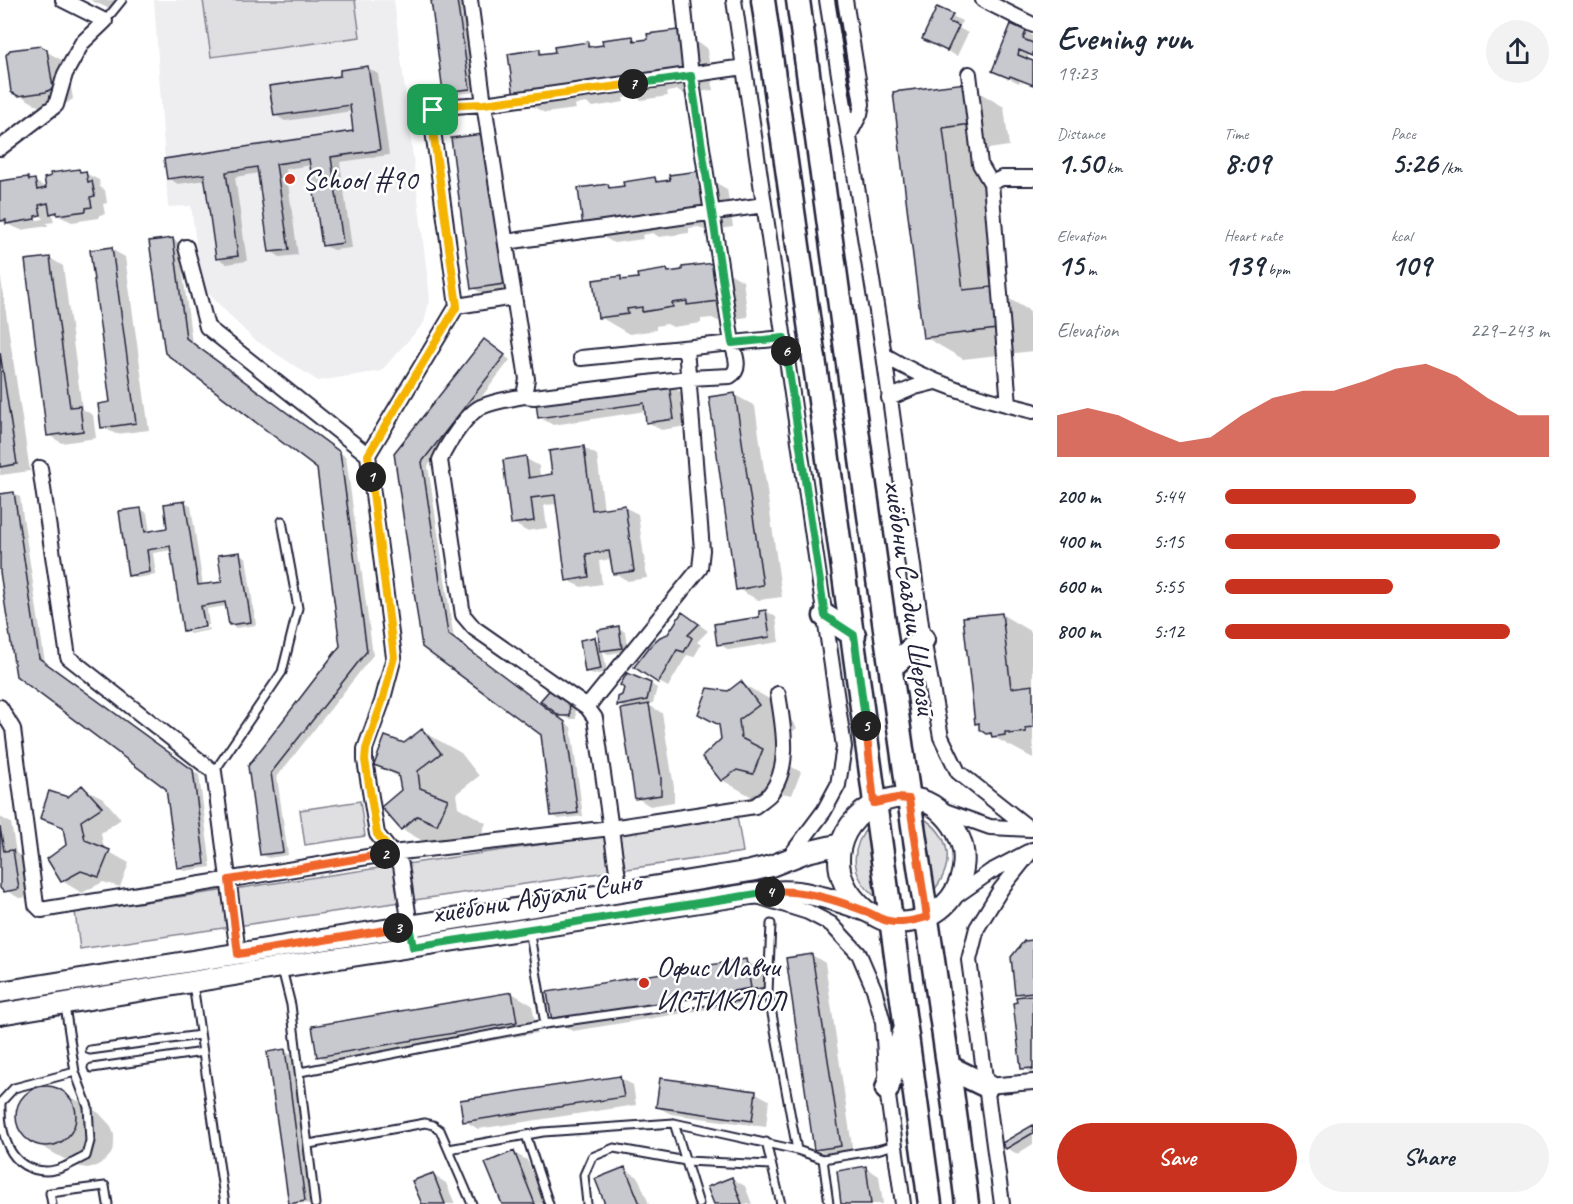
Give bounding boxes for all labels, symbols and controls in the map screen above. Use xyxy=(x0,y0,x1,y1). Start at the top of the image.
text: Evening run xyxy=(1057,17,1192,59)
button: share xyxy=(1486,20,1549,83)
text: 19:23 xyxy=(1057,61,1097,86)
pin: 7 xyxy=(618,69,648,99)
text: 7 xyxy=(629,74,637,94)
pin xyxy=(407,84,458,135)
icon: arrive xyxy=(416,93,449,126)
text: Distance xyxy=(1057,124,1105,144)
text: Time xyxy=(1224,124,1248,144)
text: Pace xyxy=(1391,124,1416,144)
text: 1.50 xyxy=(1057,144,1103,182)
text: 8:09 xyxy=(1224,144,1270,182)
text: 5:26 xyxy=(1391,144,1438,182)
text: km xyxy=(1103,158,1122,178)
text: /km xyxy=(1438,158,1462,178)
place label: School #90 xyxy=(302,160,420,198)
marker: School #90 xyxy=(283,172,297,186)
text: Elevation xyxy=(1057,226,1106,246)
text: Heart rate xyxy=(1224,226,1282,246)
text: kcal xyxy=(1391,226,1412,246)
text: 15 xyxy=(1057,246,1084,284)
text: 139 xyxy=(1224,246,1264,284)
text: 109 xyxy=(1391,246,1431,284)
text: m xyxy=(1084,260,1096,280)
text: bpm xyxy=(1264,260,1290,280)
text: Elevation xyxy=(1057,318,1119,343)
text: 229–243 m xyxy=(1470,318,1549,343)
pin: 6 xyxy=(771,336,801,366)
text: 6 xyxy=(782,341,790,361)
pin: 1 xyxy=(356,462,386,492)
text: 1 xyxy=(367,467,375,487)
street label: хиёбони Саъдии Шерозӣ xyxy=(876,478,947,721)
text: 200 m xyxy=(1057,484,1100,509)
text: 5:44 xyxy=(1153,484,1184,509)
text: 400 m xyxy=(1057,529,1100,554)
text: 5:15 xyxy=(1153,529,1184,554)
text: 600 m xyxy=(1057,574,1101,599)
text: 5:55 xyxy=(1153,574,1184,599)
text: 800 m xyxy=(1057,619,1100,644)
text: 5:12 xyxy=(1153,619,1184,644)
pin: 5 xyxy=(851,711,881,741)
text: 5 xyxy=(863,716,869,736)
pin: 2 xyxy=(370,839,400,869)
text: 2 xyxy=(381,844,389,864)
street label: хиёбони Абӯалӣ Сино xyxy=(429,861,646,932)
pin: 4 xyxy=(755,877,785,907)
text: 4 xyxy=(766,882,774,902)
pin: 3 xyxy=(383,913,413,943)
text: 3 xyxy=(394,918,402,938)
place label: Офис Мавчи ИСТИКЛОЛ xyxy=(656,947,788,1019)
marker: Офис Мавчи ИСТИКЛОЛ xyxy=(637,976,651,990)
button: Save xyxy=(1057,1123,1297,1192)
button: Share xyxy=(1309,1123,1549,1192)

